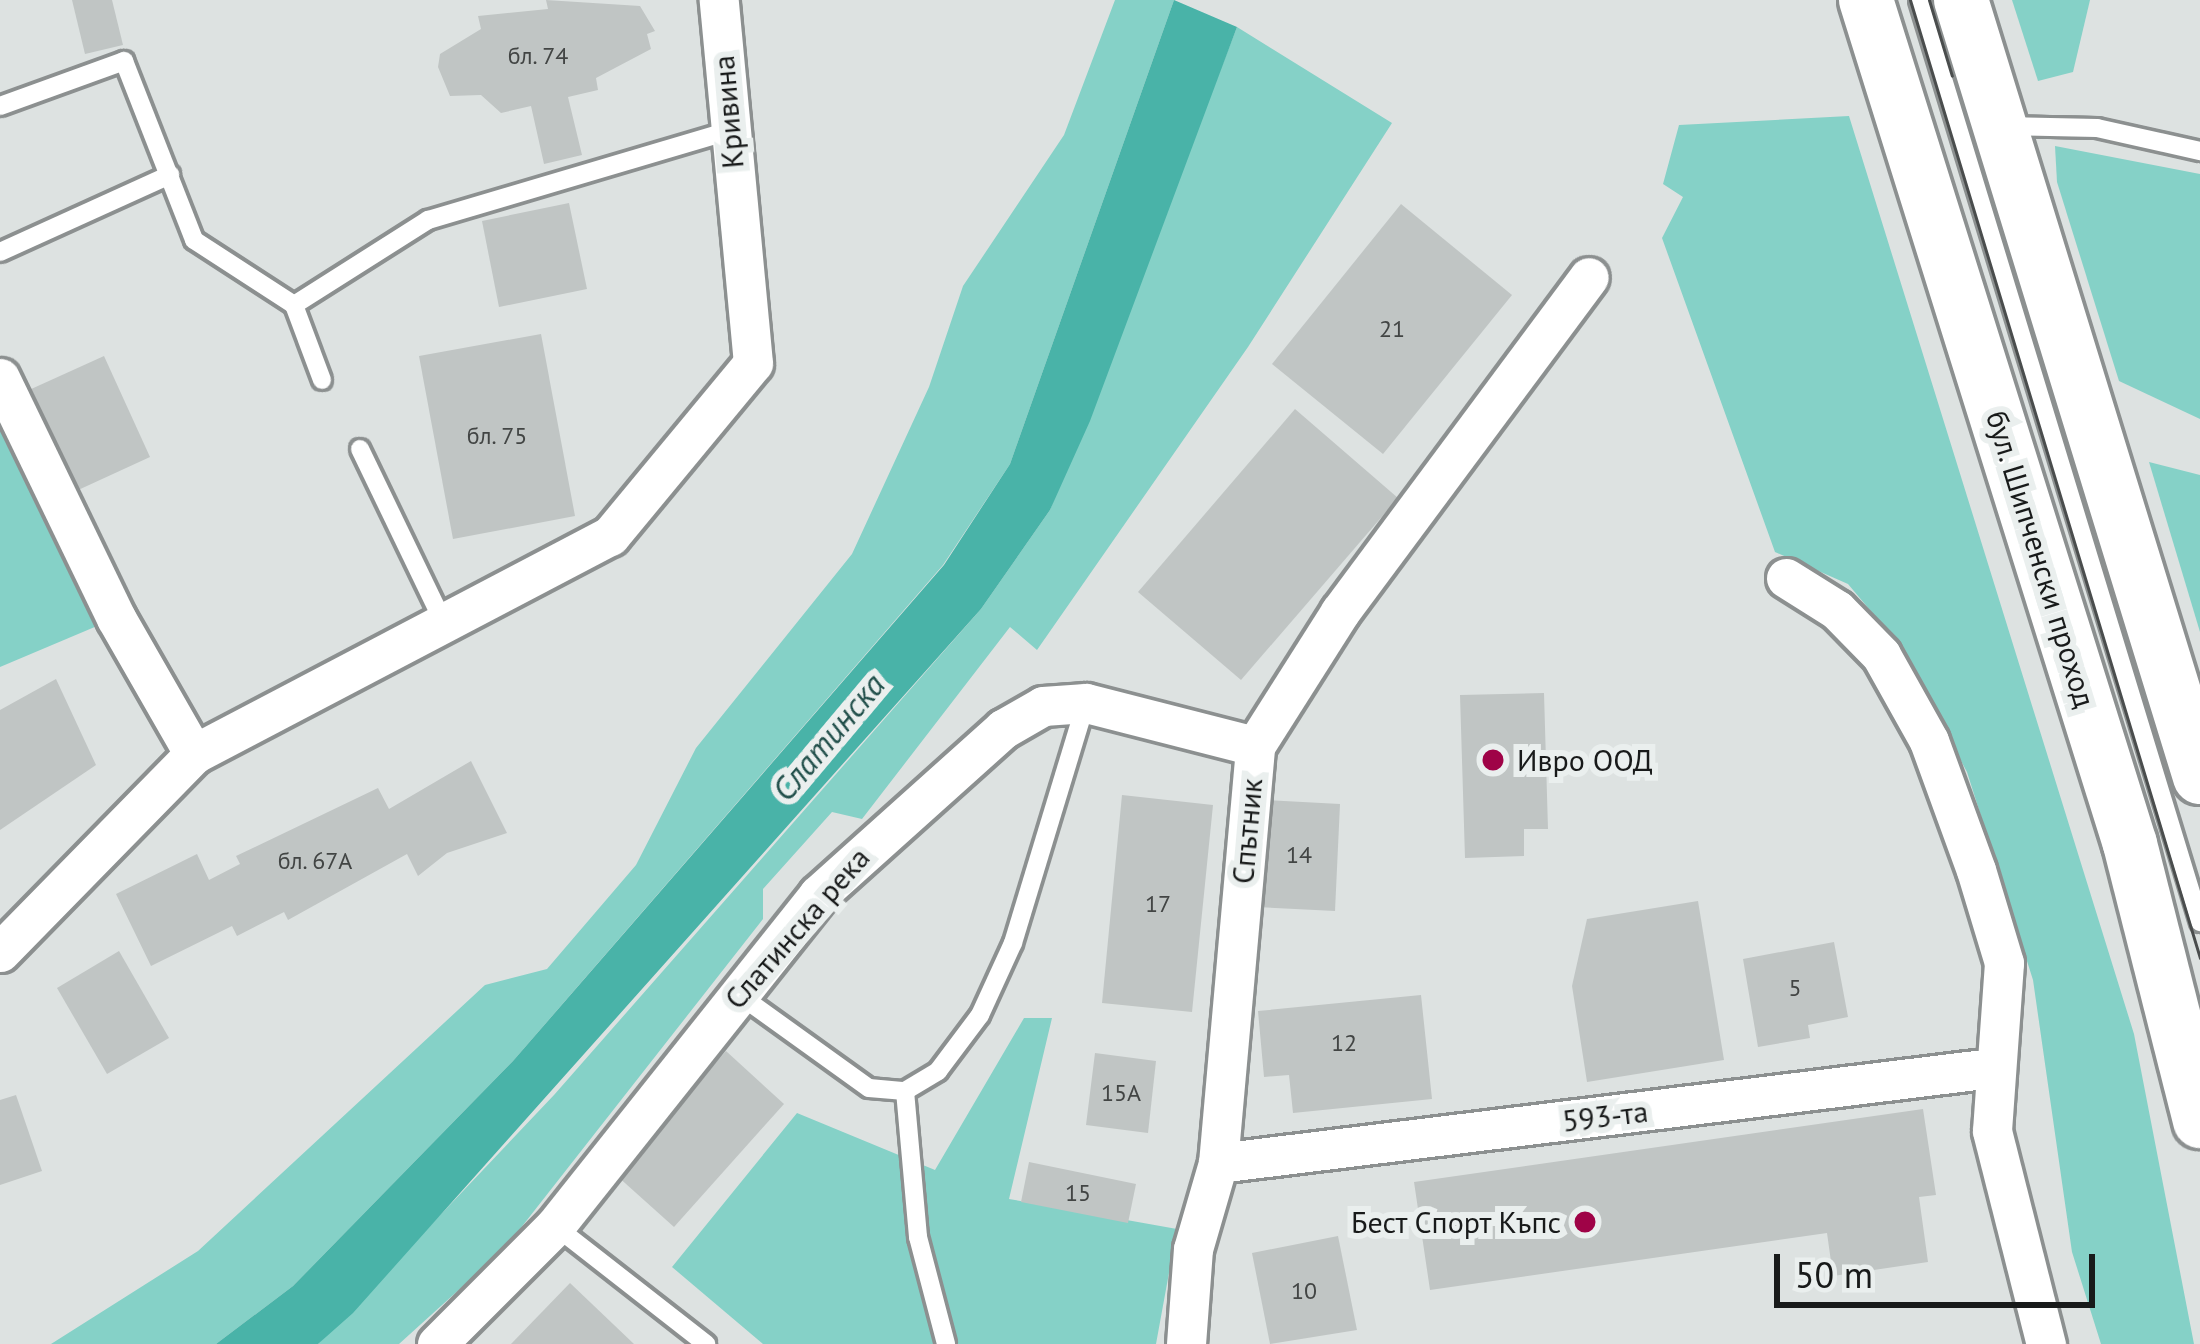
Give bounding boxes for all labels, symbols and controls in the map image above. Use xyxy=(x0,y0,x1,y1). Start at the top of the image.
house number: бл. 74 xyxy=(507,42,569,70)
street label: Кривина xyxy=(705,54,751,170)
house number: 21 xyxy=(1379,315,1405,343)
street label: бул. Шипченски проход xyxy=(1978,405,2104,713)
house number: бл. 75 xyxy=(466,422,528,450)
water label: Слатинска xyxy=(763,665,893,809)
place label: Ивро ООД xyxy=(1517,742,1653,778)
marker: Ивро ООД xyxy=(1480,747,1506,773)
street label: Спътник xyxy=(1224,777,1270,885)
street label: Слатинска река xyxy=(717,840,877,1016)
house number: 14 xyxy=(1286,841,1312,869)
house number: бл. 67А xyxy=(277,847,353,875)
house number: 17 xyxy=(1145,890,1171,918)
house number: 5 xyxy=(1788,974,1802,1002)
house number: 12 xyxy=(1331,1029,1357,1057)
house number: 15А xyxy=(1101,1079,1141,1107)
street label: 593-та xyxy=(1560,1093,1650,1139)
house number: 15 xyxy=(1065,1179,1091,1207)
place label: Бест Спорт Къпс xyxy=(1349,1204,1561,1240)
marker: Бест Спорт Къпс xyxy=(1572,1209,1598,1235)
scale bar xyxy=(1780,1230,2101,1304)
text: 50 m xyxy=(1795,1251,1873,1298)
house number: 10 xyxy=(1291,1277,1317,1305)

